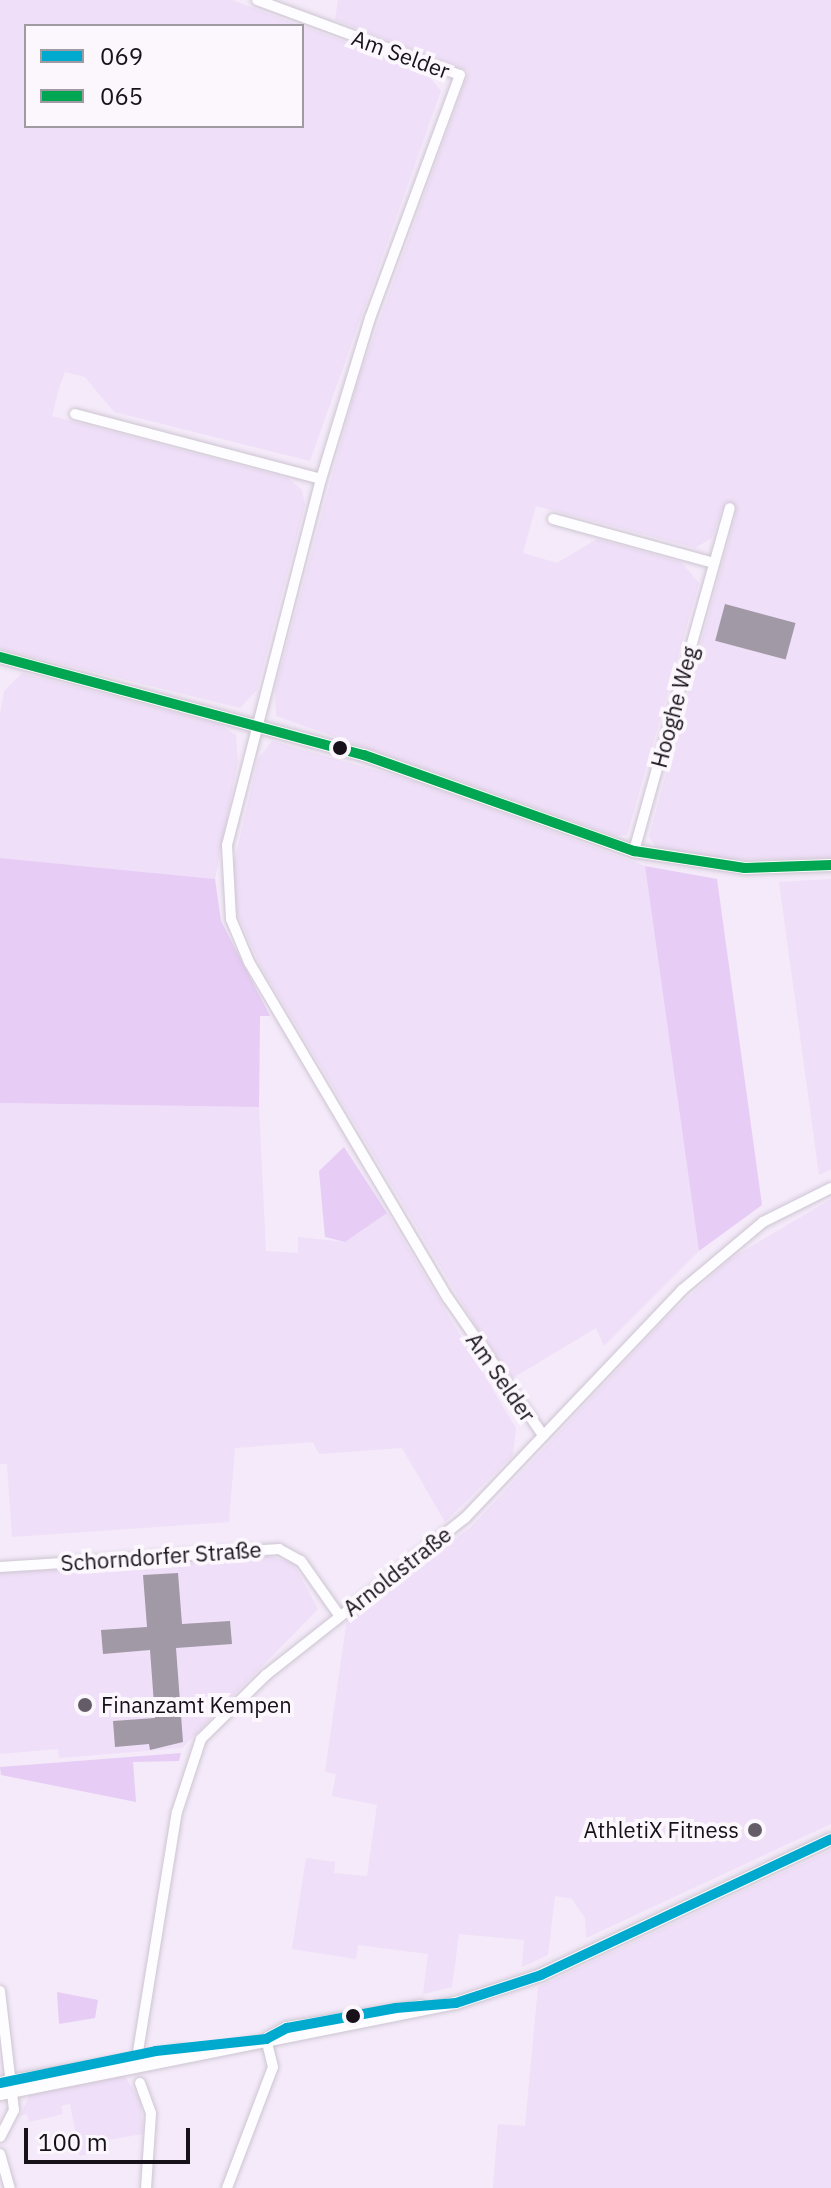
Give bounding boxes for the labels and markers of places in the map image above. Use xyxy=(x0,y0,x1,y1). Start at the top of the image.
unlabelled marker xyxy=(332,740,348,756)
place label: Finanzamt Kempen xyxy=(101,1692,292,1718)
marker: Finanzamt Kempen xyxy=(76,1696,94,1714)
place label: AthletiX Fitness xyxy=(583,1817,739,1843)
marker: AthletiX Fitness xyxy=(746,1821,764,1839)
unlabelled marker xyxy=(345,2008,361,2024)

